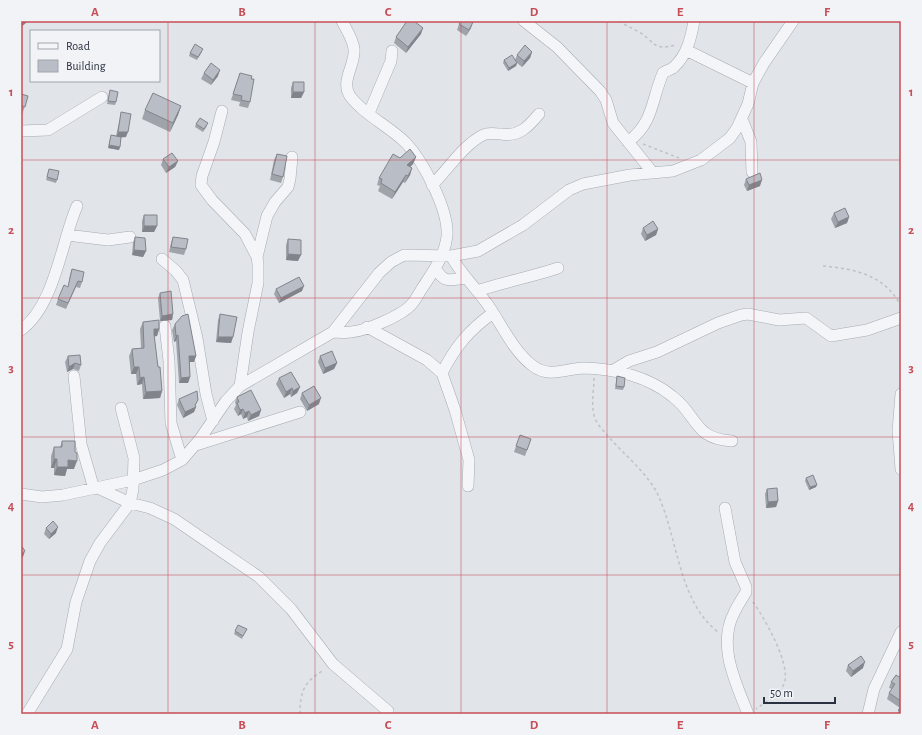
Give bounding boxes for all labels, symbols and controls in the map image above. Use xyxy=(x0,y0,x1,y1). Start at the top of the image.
text: A xyxy=(91,6,99,19)
text: B xyxy=(238,6,246,19)
text: C xyxy=(385,6,392,19)
text: D xyxy=(530,6,539,19)
text: E xyxy=(677,6,684,19)
text: F xyxy=(824,6,831,19)
legend xyxy=(30,30,160,82)
text: Road xyxy=(66,40,90,52)
text: Building xyxy=(66,60,106,72)
text: 1 xyxy=(9,86,13,99)
text: 1 xyxy=(909,86,913,99)
text: 2 xyxy=(8,224,14,237)
text: 2 xyxy=(908,224,914,237)
text: 3 xyxy=(8,362,14,375)
text: 3 xyxy=(908,362,914,375)
text: 4 xyxy=(8,500,15,513)
text: 4 xyxy=(908,500,915,513)
text: 5 xyxy=(8,638,14,651)
text: 5 xyxy=(908,638,914,651)
scale bar xyxy=(764,679,835,705)
text: 50 m xyxy=(770,687,793,699)
text: A xyxy=(91,719,99,732)
text: B xyxy=(238,719,246,732)
text: C xyxy=(385,719,392,732)
text: D xyxy=(530,719,539,732)
text: E xyxy=(677,719,684,732)
text: F xyxy=(824,719,831,732)

